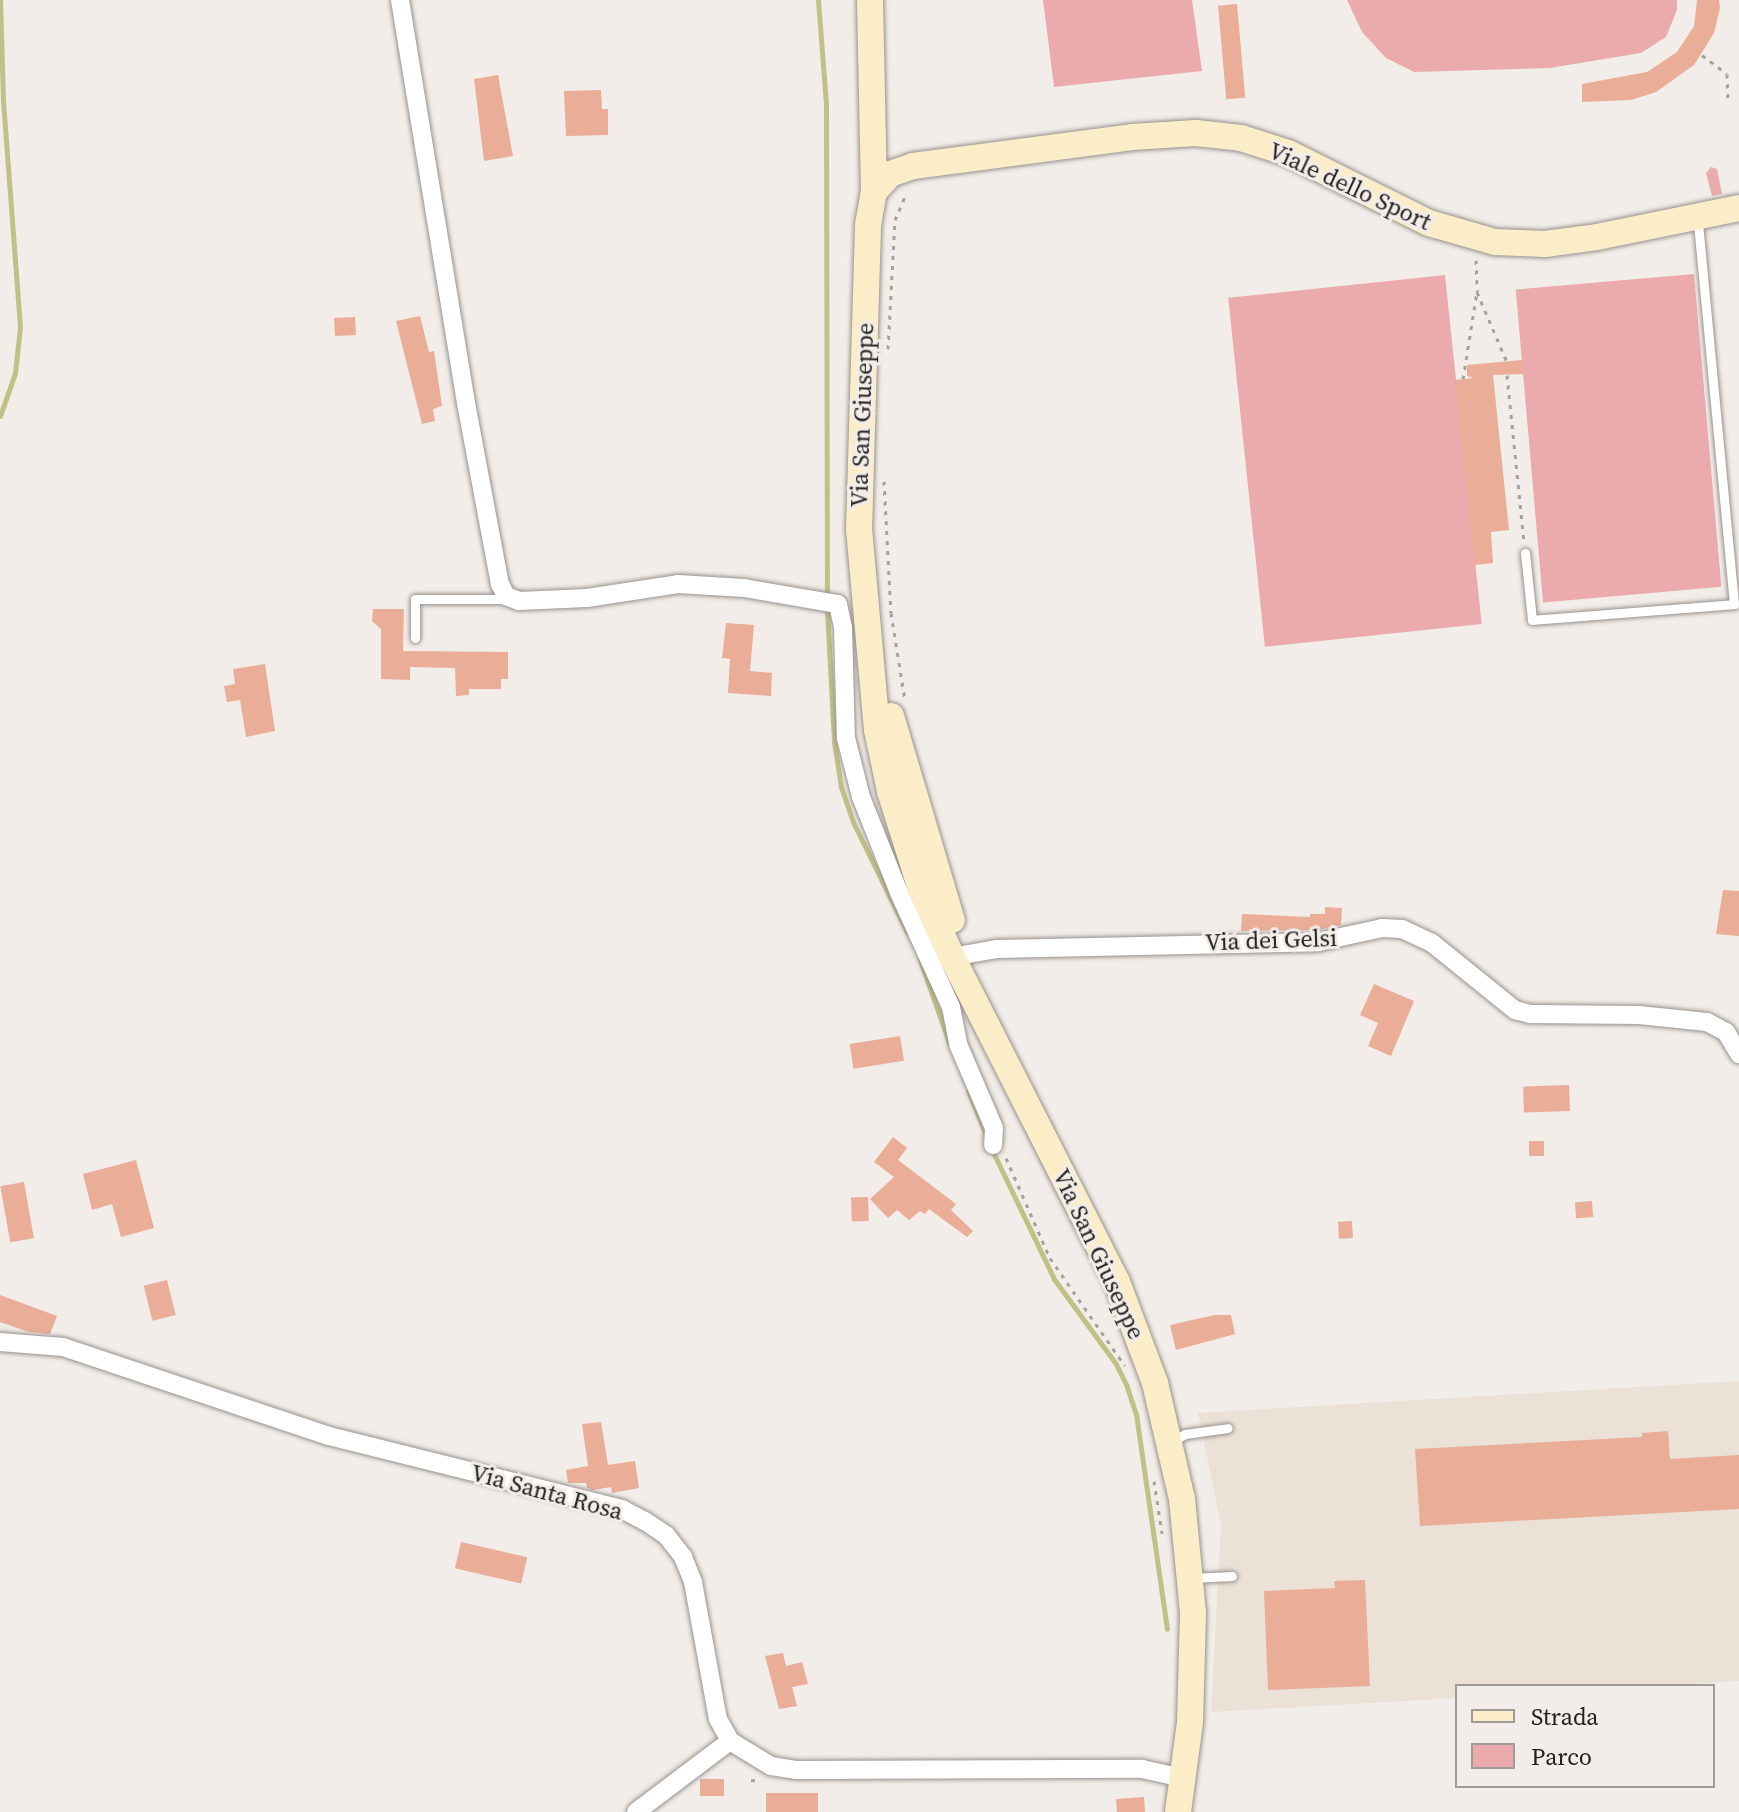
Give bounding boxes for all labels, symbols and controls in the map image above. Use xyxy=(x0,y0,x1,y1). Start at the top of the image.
street label: Viale dello Sport xyxy=(1264,136,1436,236)
street label: Via San Giuseppe xyxy=(844,322,880,508)
street label: Via dei Gelsi xyxy=(1204,923,1338,957)
street label: Via San Giuseppe xyxy=(1047,1164,1151,1344)
street label: Via Santa Rosa xyxy=(468,1458,626,1526)
legend xyxy=(1455,1684,1715,1788)
text: Strada xyxy=(1531,1700,1599,1733)
text: Parco xyxy=(1531,1740,1592,1773)

